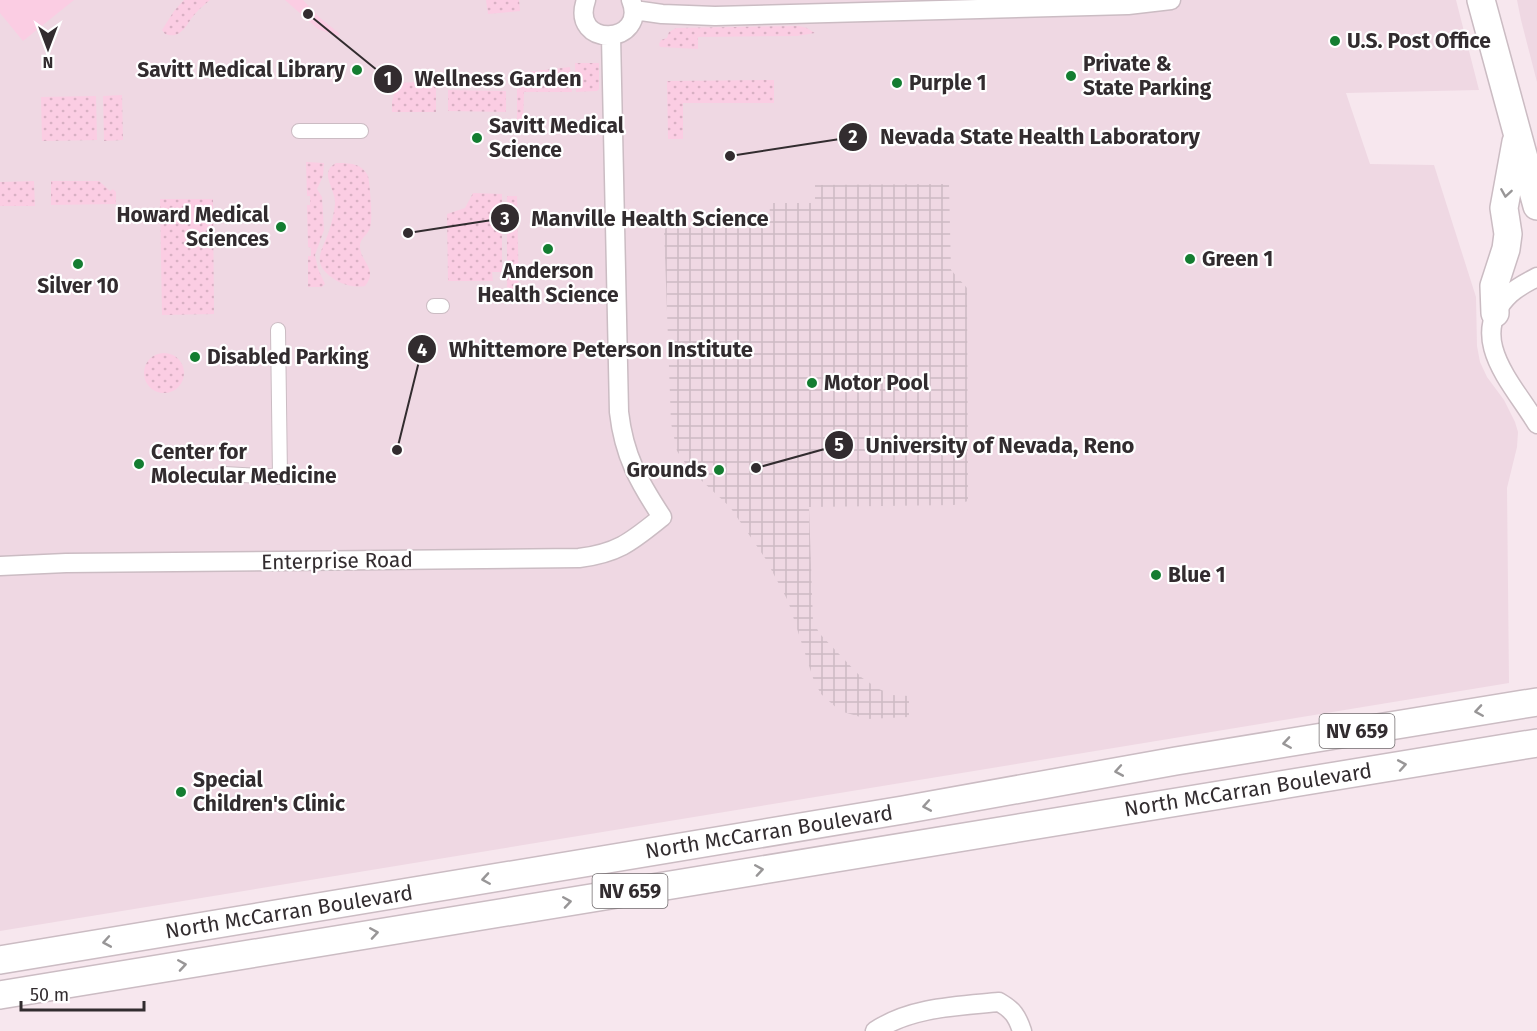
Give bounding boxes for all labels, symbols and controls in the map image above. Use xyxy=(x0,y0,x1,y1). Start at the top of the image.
north arrow xyxy=(18,18,78,78)
place label: U.S. Post Office xyxy=(1347,28,1491,54)
marker: U.S. Post Office xyxy=(1328,34,1342,48)
place label: Private & State Parking xyxy=(1083,51,1212,101)
text: N xyxy=(43,53,53,72)
place label: Savitt Medical Library xyxy=(137,57,345,83)
callout: Wellness Garden xyxy=(373,59,594,99)
marker: Savitt Medical Library xyxy=(350,63,364,77)
text: Wellness Garden xyxy=(414,65,582,92)
text: 1 xyxy=(384,68,392,90)
marker: Private & State Parking xyxy=(1064,69,1078,83)
place label: Purple 1 xyxy=(909,70,986,96)
marker: Purple 1 xyxy=(890,76,904,90)
place label: Savitt Medical Science xyxy=(489,113,625,163)
callout: Nevada State Health Laboratory xyxy=(838,117,1211,157)
text: Nevada State Health Laboratory xyxy=(880,123,1201,150)
text: 2 xyxy=(848,126,858,148)
marker: Savitt Medical Science xyxy=(470,131,484,145)
one-way arrow xyxy=(1501,188,1513,197)
callout: Manville Health Science xyxy=(490,198,781,238)
place label: Howard Medical Sciences xyxy=(116,202,270,252)
text: Manville Health Science xyxy=(531,205,769,232)
text: 3 xyxy=(499,208,510,230)
marker: Howard Medical Sciences xyxy=(274,220,288,234)
marker: Anderson Health Science xyxy=(541,242,555,256)
place label: Green 1 xyxy=(1202,246,1273,272)
marker: Green 1 xyxy=(1183,252,1197,266)
marker: Silver 10 xyxy=(71,257,85,271)
place label: Anderson Health Science xyxy=(477,258,619,308)
place label: Silver 10 xyxy=(37,273,119,299)
callout: Whittemore Peterson Institute xyxy=(407,329,765,369)
text: Whittemore Peterson Institute xyxy=(449,336,753,363)
text: 4 xyxy=(417,339,427,361)
place label: Disabled Parking xyxy=(207,344,369,370)
marker: Disabled Parking xyxy=(188,350,202,364)
place label: Motor Pool xyxy=(824,370,930,396)
marker: Motor Pool xyxy=(805,376,819,390)
callout: University of Nevada, Reno xyxy=(824,425,1147,465)
text: University of Nevada, Reno xyxy=(866,432,1135,459)
text: 5 xyxy=(834,434,844,456)
place label: Center for Molecular Medicine xyxy=(151,439,337,489)
marker: Center for Molecular Medicine xyxy=(132,457,146,471)
place label: Grounds xyxy=(627,457,707,483)
marker: Grounds xyxy=(712,463,726,477)
street label: Enterprise Road xyxy=(261,547,413,575)
place label: Blue 1 xyxy=(1168,562,1226,588)
marker: Blue 1 xyxy=(1149,568,1163,582)
one-way arrow xyxy=(1475,705,1484,717)
road number: NV 659 xyxy=(1320,714,1394,748)
one-way arrow xyxy=(1282,736,1291,748)
street label: North McCarran Boulevard xyxy=(1122,758,1374,822)
one-way arrow xyxy=(1397,760,1406,772)
one-way arrow xyxy=(1114,764,1124,777)
place label: Special Children's Clinic xyxy=(193,767,345,817)
marker: Special Children's Clinic xyxy=(174,785,188,799)
one-way arrow xyxy=(922,799,932,812)
street label: North McCarran Boulevard xyxy=(643,800,895,864)
one-way arrow xyxy=(754,864,764,877)
one-way arrow xyxy=(481,872,491,885)
road number: NV 659 xyxy=(592,874,668,908)
street label: North McCarran Boulevard xyxy=(163,880,415,944)
one-way arrow xyxy=(562,896,571,908)
one-way arrow xyxy=(370,928,379,940)
one-way arrow xyxy=(103,935,113,948)
one-way arrow xyxy=(177,960,187,972)
scale bar xyxy=(21,974,144,1012)
text: 50 m xyxy=(30,984,69,1006)

